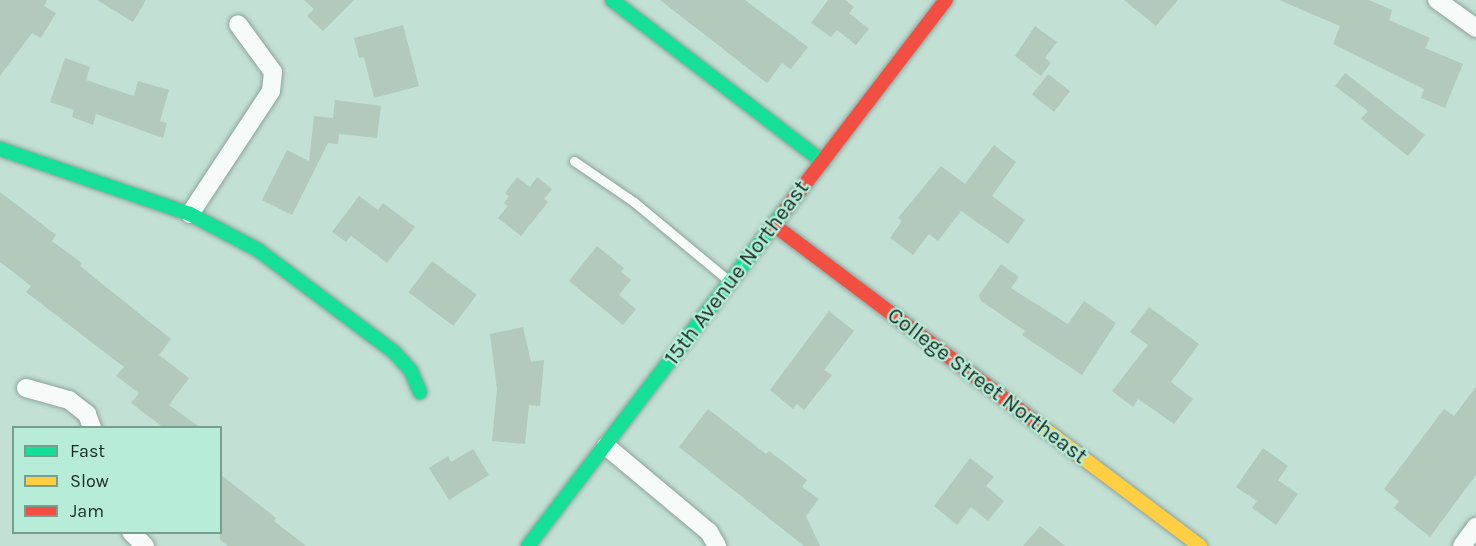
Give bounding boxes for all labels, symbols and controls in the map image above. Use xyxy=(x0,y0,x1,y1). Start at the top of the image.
street label: 15th Avenue Northeast xyxy=(659,176,815,370)
street label: College Street Northeast xyxy=(882,302,1092,470)
legend xyxy=(12,426,222,534)
text: Fast xyxy=(70,440,105,462)
text: Slow xyxy=(70,470,109,492)
text: Jam xyxy=(70,500,104,522)

